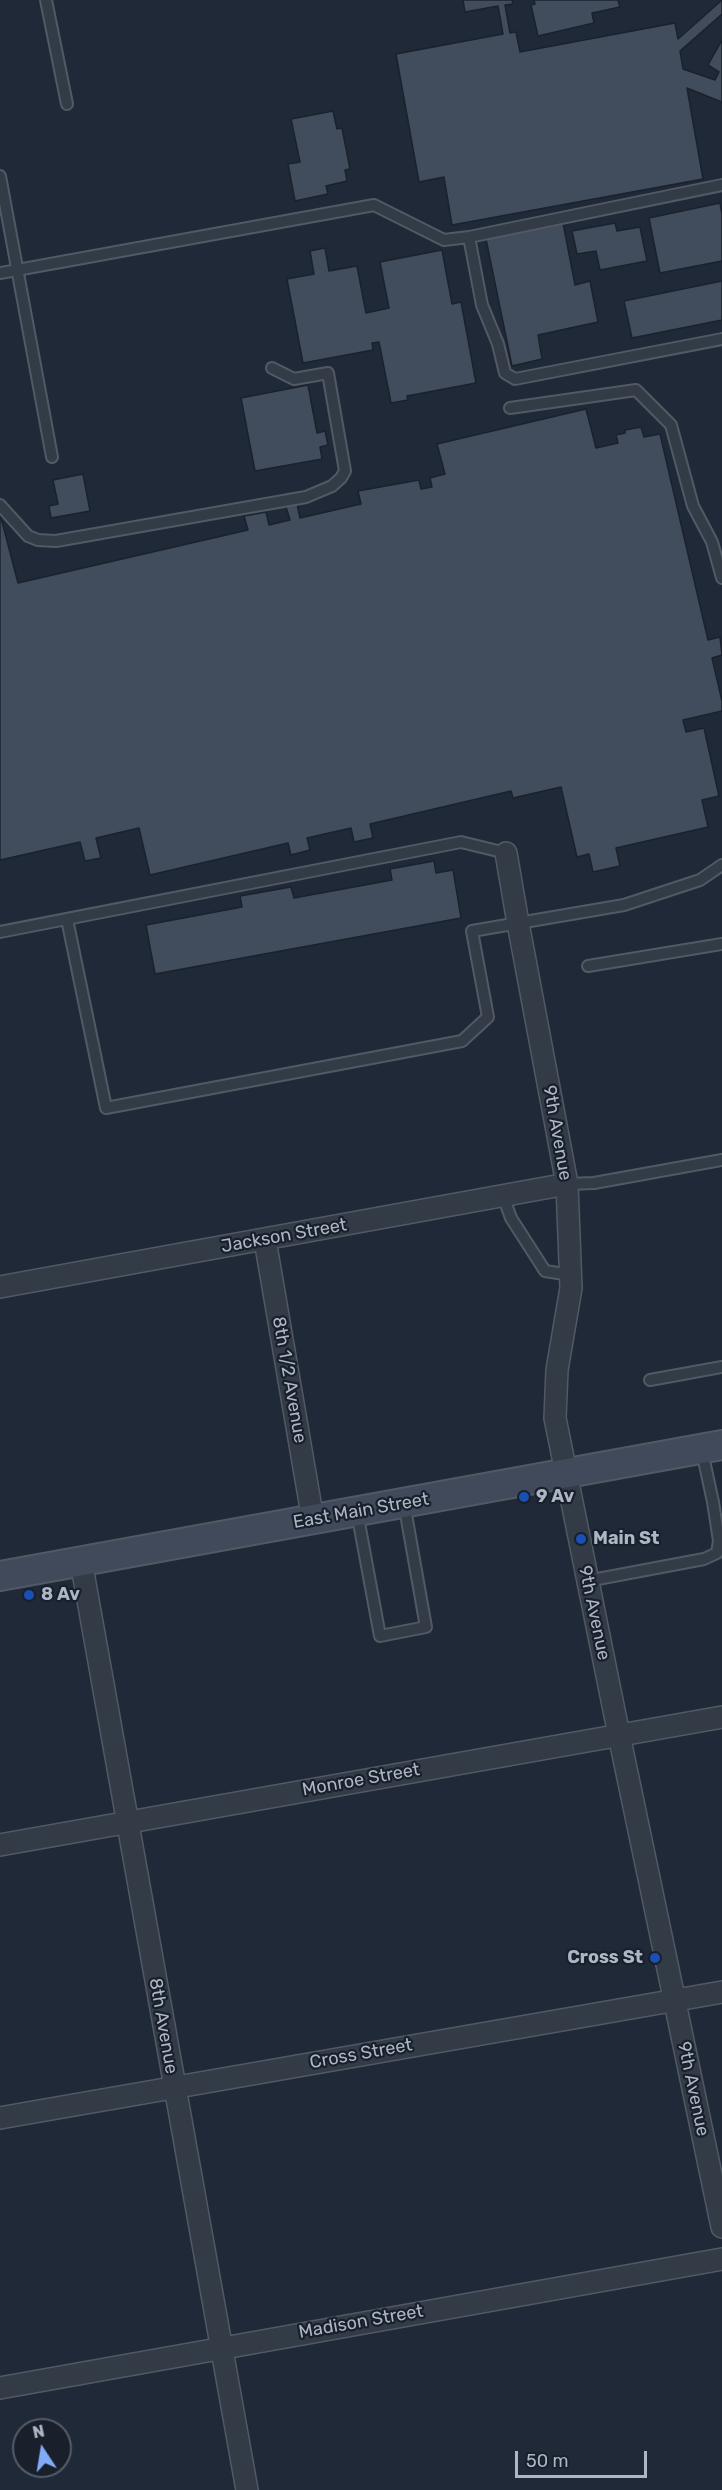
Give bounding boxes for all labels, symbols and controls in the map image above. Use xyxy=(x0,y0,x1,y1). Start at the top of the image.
street label: 9th Avenue xyxy=(538,1084,576,1182)
street label: Jackson Street xyxy=(219,1214,349,1258)
street label: 8th 1/2 Avenue xyxy=(267,1315,311,1445)
place label: 9 Av xyxy=(536,1486,574,1508)
street label: East Main Street xyxy=(291,1488,431,1534)
marker: 9 Av xyxy=(517,1490,531,1504)
place label: Main St xyxy=(593,1528,659,1550)
marker: Main St xyxy=(574,1532,588,1546)
street label: 9th Avenue xyxy=(573,1564,615,1662)
place label: 8 Av xyxy=(41,1584,80,1606)
marker: 8 Av xyxy=(22,1588,36,1602)
street label: Monroe Street xyxy=(301,1759,421,1801)
place label: Cross St xyxy=(567,1947,643,1969)
marker: Cross St xyxy=(648,1951,662,1965)
street label: 8th Avenue xyxy=(144,1976,182,2076)
street label: Cross Street xyxy=(308,2034,414,2074)
street label: 9th Avenue xyxy=(672,2040,714,2138)
street label: Madison Street xyxy=(297,2300,425,2344)
north arrow xyxy=(12,2418,72,2478)
text: N xyxy=(31,2421,46,2442)
scale bar xyxy=(518,2439,650,2477)
text: 50 m xyxy=(526,2450,569,2472)

